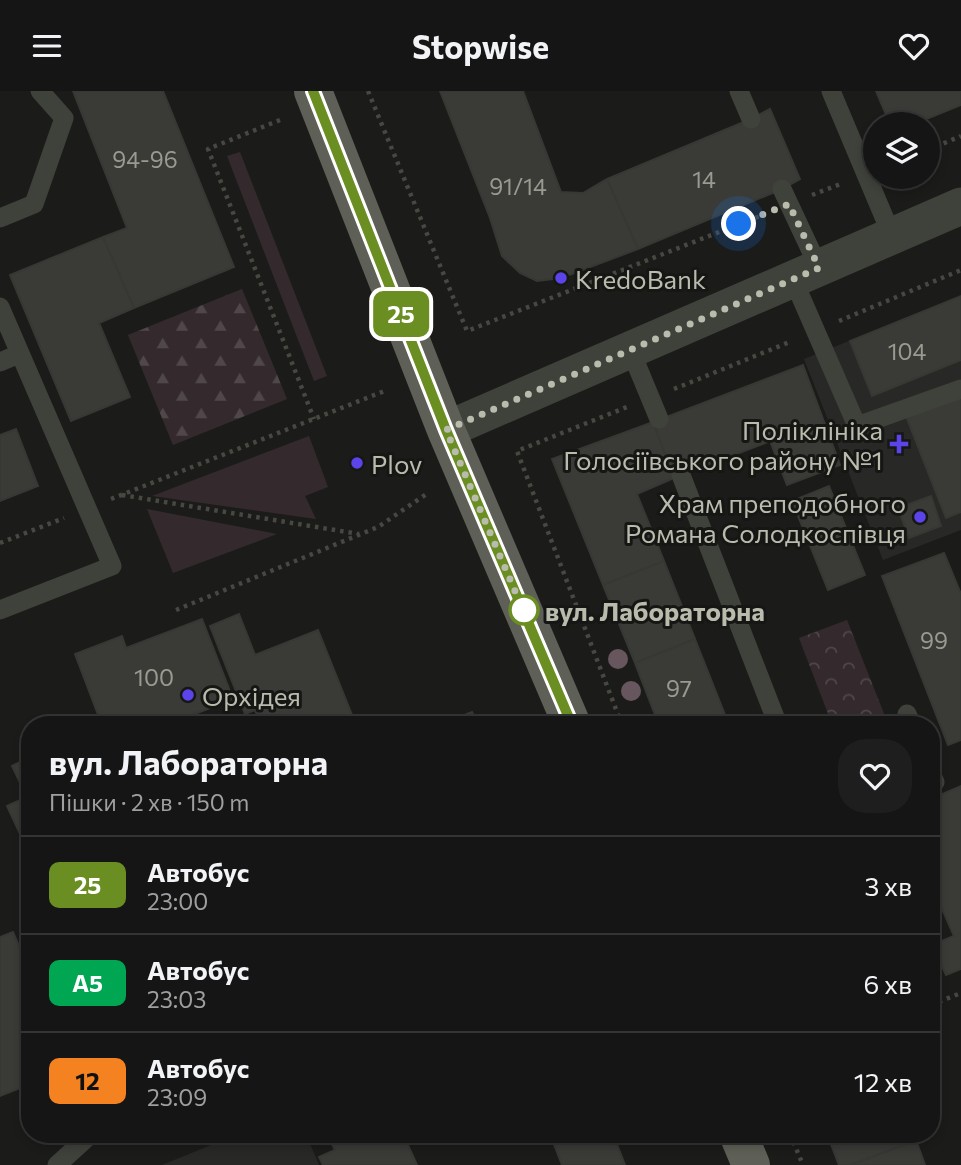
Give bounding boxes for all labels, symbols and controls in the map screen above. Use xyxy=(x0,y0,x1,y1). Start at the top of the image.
text: Stopwise xyxy=(412,26,549,66)
icon: menu xyxy=(28,27,66,65)
icon: heart xyxy=(895,27,933,65)
map controls xyxy=(863,112,940,189)
button: layers xyxy=(863,112,940,189)
house number: 94-96 xyxy=(112,145,178,173)
house number: 14 xyxy=(692,165,716,193)
house number: 91/14 xyxy=(489,172,547,200)
your location xyxy=(721,206,756,241)
place label: KredoBank xyxy=(575,263,706,294)
marker: KredoBank xyxy=(553,270,569,286)
line badge: 25 xyxy=(370,291,432,337)
text: 25 xyxy=(387,299,415,328)
house number: 104 xyxy=(888,337,927,365)
place label: Поліклініка Голосіївського району №1 xyxy=(563,414,883,475)
marker: Поліклініка Голосіївського району №1 xyxy=(889,434,909,454)
place label: Plov xyxy=(371,448,422,479)
marker: Plov xyxy=(349,455,365,471)
place label: Храм преподобного Романа Солодкоспівця xyxy=(625,487,906,548)
marker: Храм преподобного Романа Солодкоспівця xyxy=(912,509,928,525)
marker: вул. Лаборaторна xyxy=(509,595,539,625)
place label: вул. Лаборaторна xyxy=(545,595,765,626)
house number: 99 xyxy=(920,626,948,654)
house number: 100 xyxy=(134,663,174,691)
house number: 97 xyxy=(666,674,692,702)
place label: Орхідея xyxy=(202,680,301,711)
marker: Орхідея xyxy=(180,687,196,703)
button: heart xyxy=(838,739,912,813)
text: вул. Лаборaторна xyxy=(49,741,328,782)
text: Пішки · 2 хв · 150 m xyxy=(49,788,249,816)
text: Автобус xyxy=(147,856,249,887)
text: 25 xyxy=(74,870,101,899)
text: 3 хв xyxy=(865,870,912,901)
text: 23:00 xyxy=(147,887,208,915)
text: Автобус xyxy=(147,954,249,985)
text: А5 xyxy=(72,968,103,997)
text: 6 хв xyxy=(864,968,912,999)
text: 23:03 xyxy=(147,985,206,1013)
text: Автобус xyxy=(147,1052,249,1083)
text: 12 xyxy=(75,1066,100,1095)
text: 12 хв xyxy=(854,1066,912,1097)
text: 23:09 xyxy=(147,1083,207,1111)

